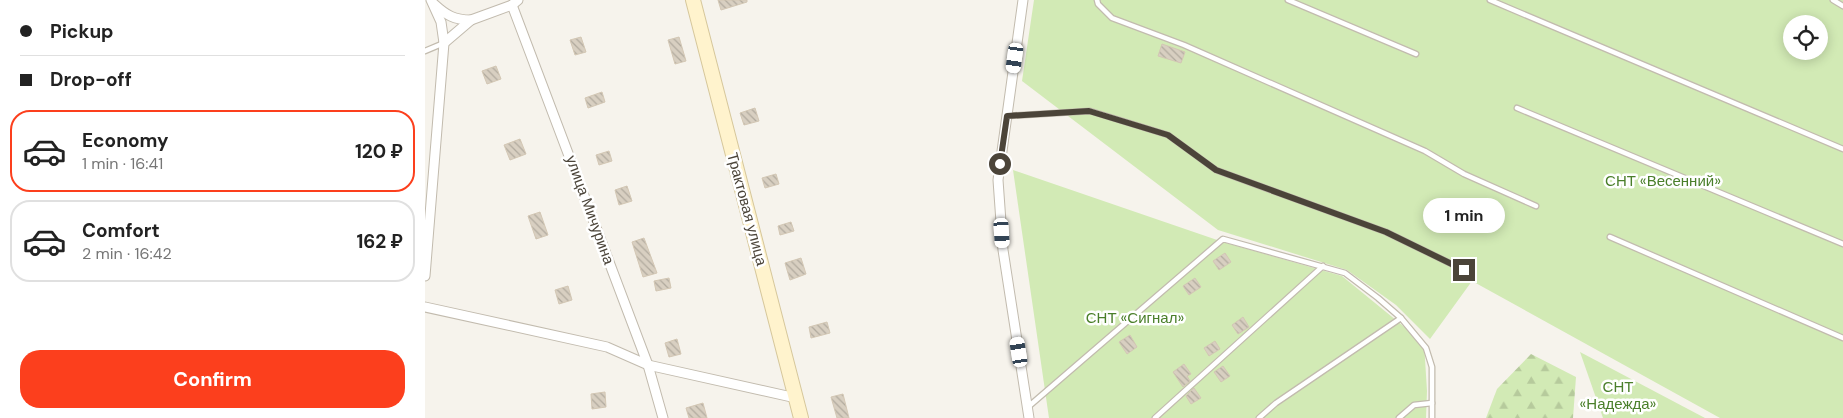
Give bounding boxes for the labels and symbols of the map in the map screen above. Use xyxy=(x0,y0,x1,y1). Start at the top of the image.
car xyxy=(1005,42,1024,74)
street label: Трактовая улица xyxy=(722,150,772,268)
street label: улица Мичурина xyxy=(561,153,619,268)
route start xyxy=(989,153,1011,175)
park label: СНТ «Весенний» xyxy=(1605,171,1721,191)
callout: 1 min xyxy=(1423,198,1505,232)
car xyxy=(993,218,1010,248)
route end xyxy=(1453,259,1475,281)
park label: СНТ «Сигнал» xyxy=(1086,308,1184,328)
car xyxy=(1009,336,1028,368)
park label: СНТ «Надежда» xyxy=(1580,377,1657,414)

